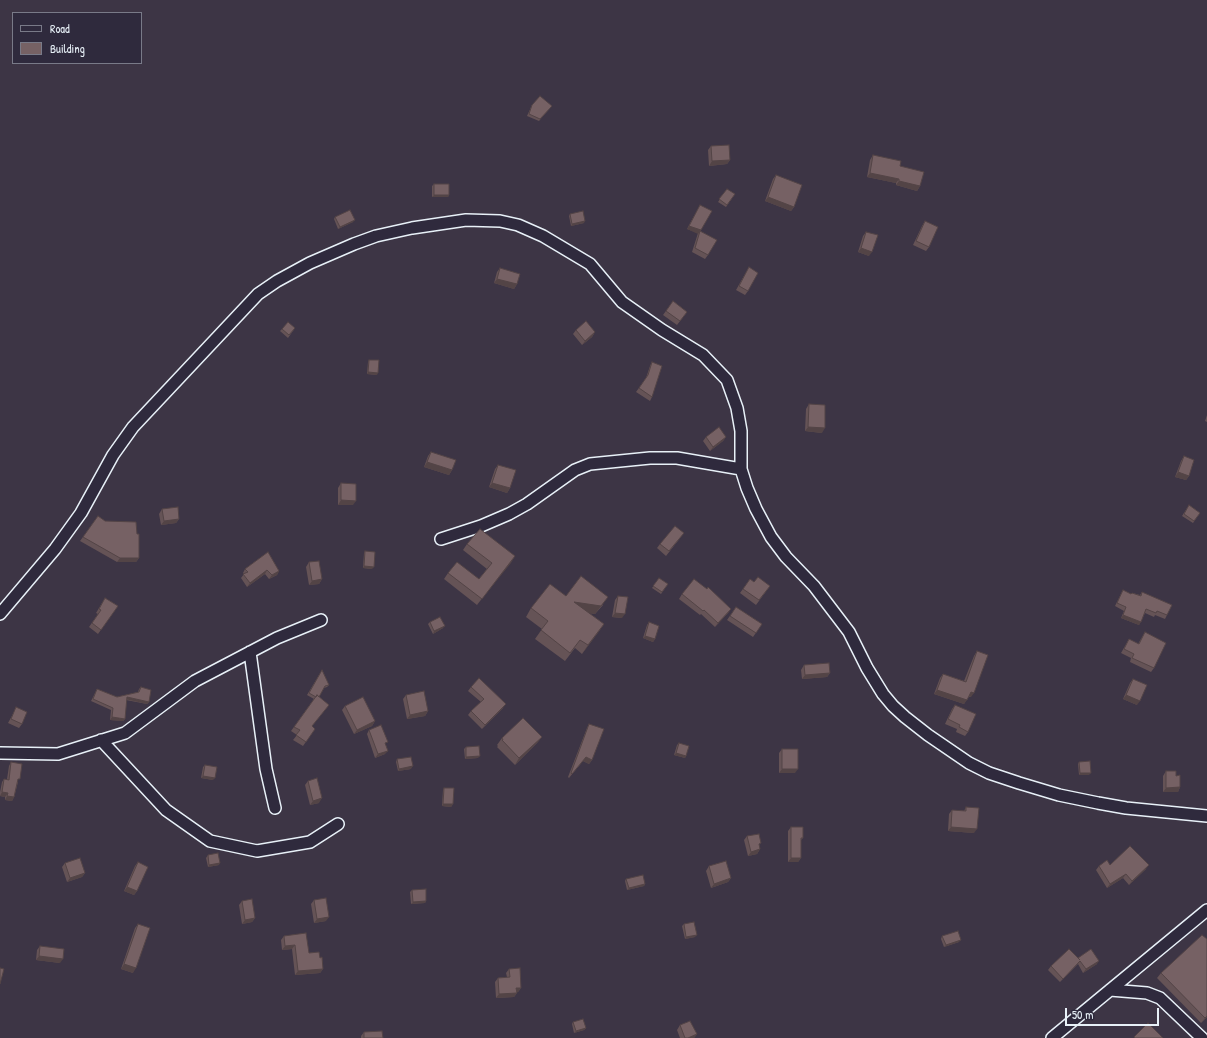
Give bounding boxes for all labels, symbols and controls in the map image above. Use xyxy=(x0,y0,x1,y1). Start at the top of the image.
legend xyxy=(12,12,142,64)
text: Road xyxy=(50,20,70,37)
text: Building xyxy=(50,40,85,57)
scale bar xyxy=(1067,1000,1161,1026)
text: 50 m xyxy=(1072,1006,1093,1023)

